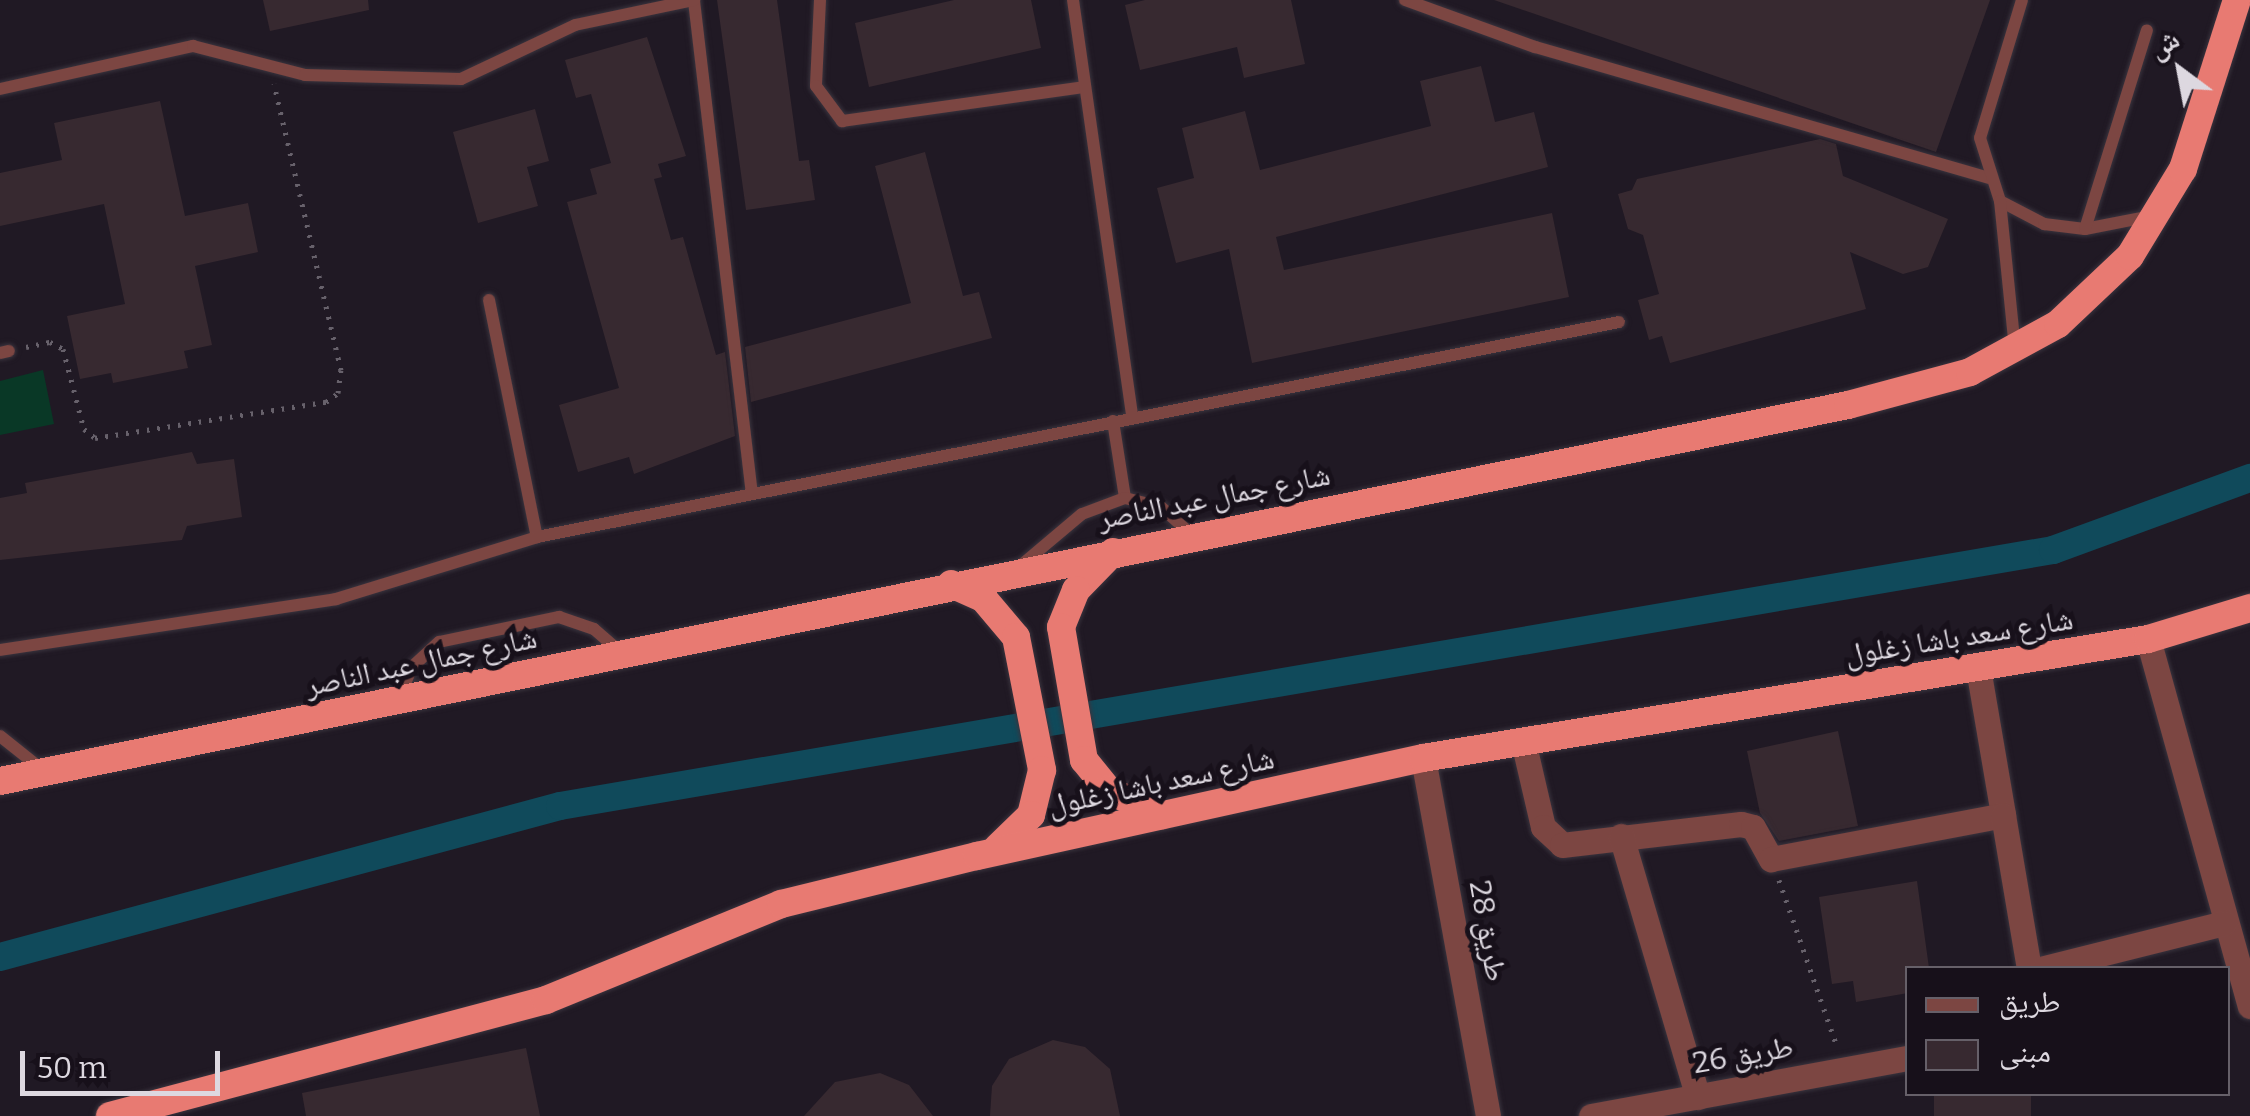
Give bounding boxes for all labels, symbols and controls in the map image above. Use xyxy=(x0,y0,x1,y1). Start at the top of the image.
north arrow xyxy=(2130,20,2230,120)
text: ش xyxy=(2142,22,2185,66)
street label: شارع جمال عبد الناصر xyxy=(1095,457,1333,537)
street label: شارع سعد باشا زغلول xyxy=(1842,601,2076,673)
street label: شارع جمال عبد الناصر xyxy=(302,620,540,704)
street label: شارع سعد باشا زغلول xyxy=(1045,740,1277,824)
street label: طريق 28 xyxy=(1461,878,1515,984)
legend xyxy=(1905,966,2230,1096)
text: طريق xyxy=(1999,984,2060,1020)
street label: طريق 26 xyxy=(1690,1028,1796,1082)
scale bar xyxy=(25,1031,225,1093)
text: مبنى xyxy=(1999,1034,2051,1070)
text: 50 m xyxy=(37,1050,107,1086)

